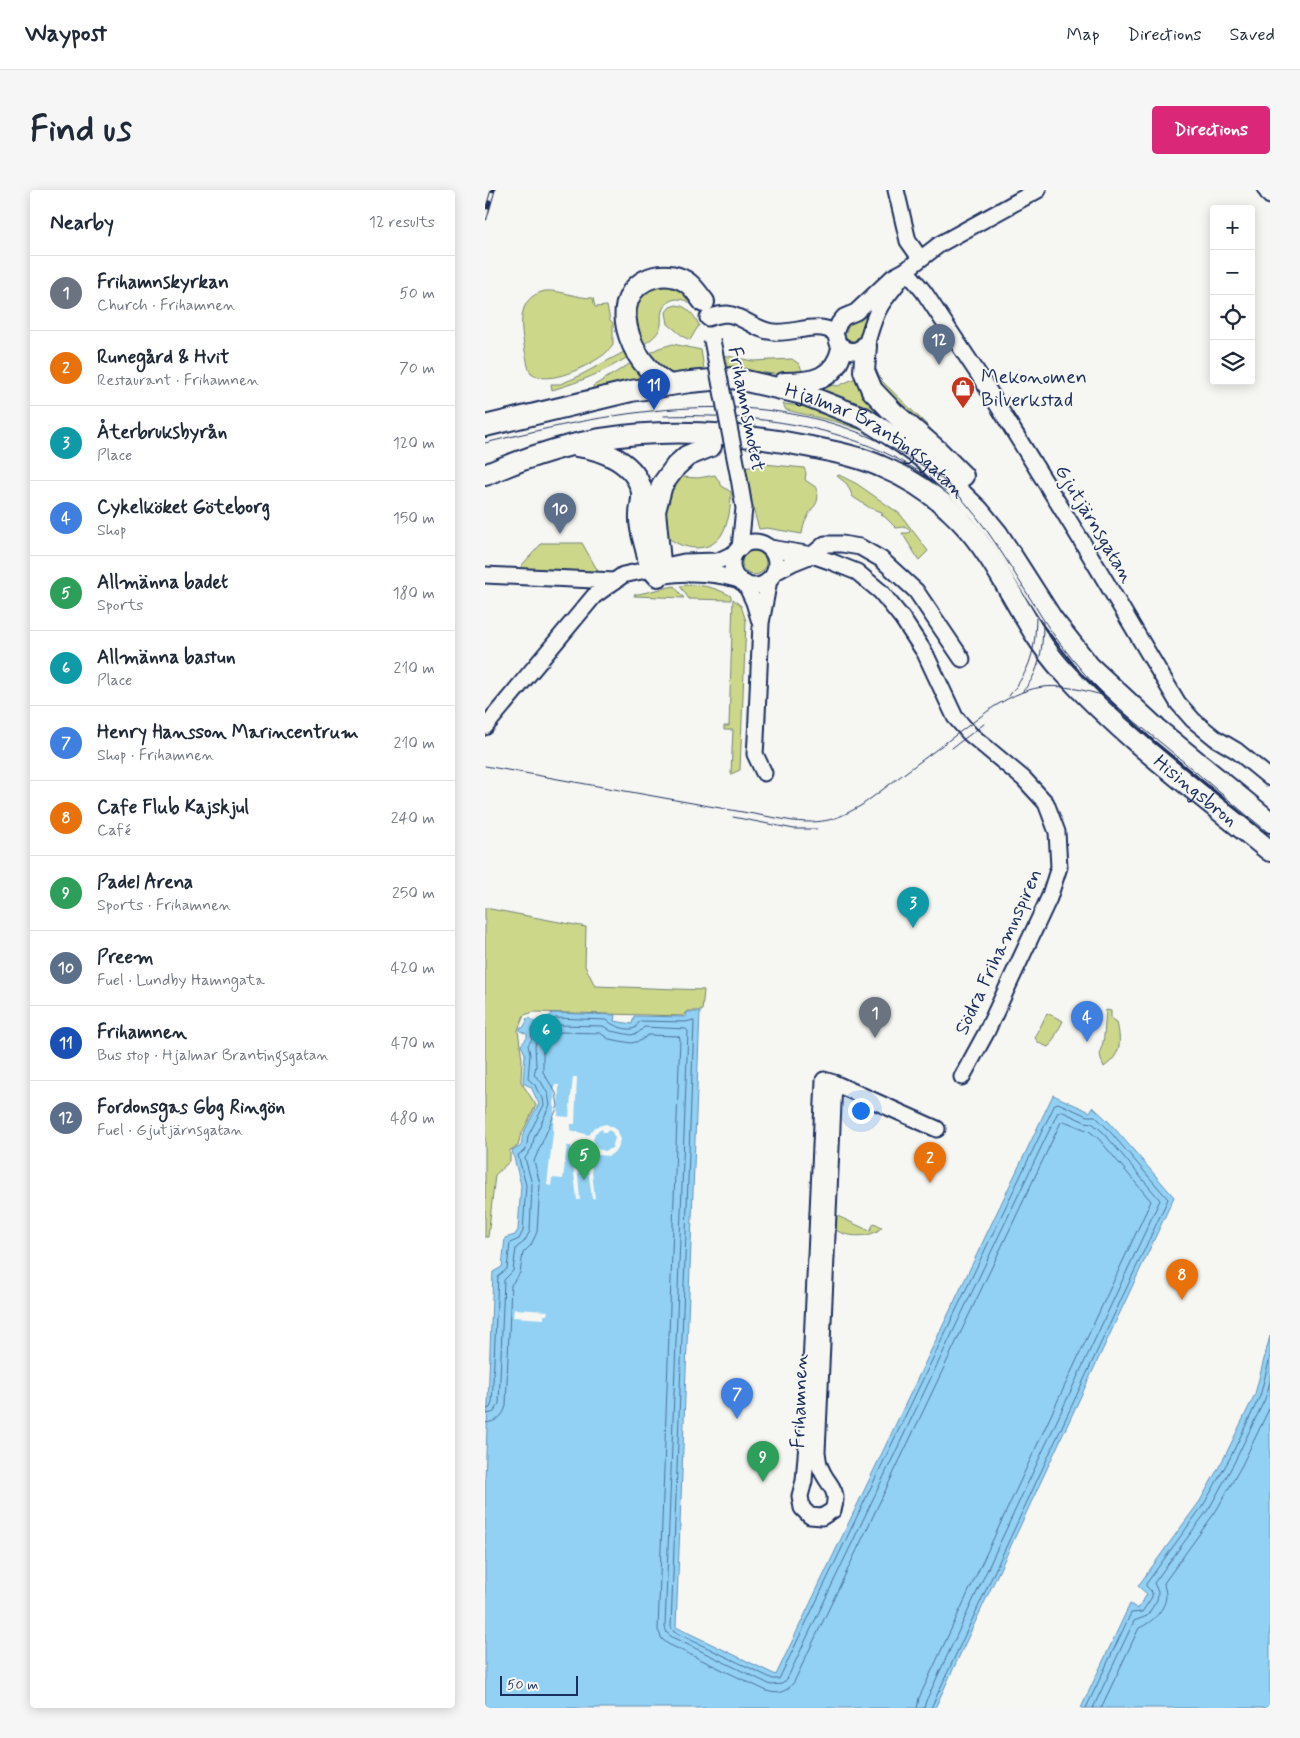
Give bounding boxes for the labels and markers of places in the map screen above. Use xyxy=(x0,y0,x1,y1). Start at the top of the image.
pin: 12 xyxy=(923,324,955,365)
place label: Mekonomen Bilverkstad xyxy=(981,364,1087,414)
pin: 11 xyxy=(638,369,670,410)
shop icon: Mekonomen Bilverkstad xyxy=(950,375,976,409)
pin: 10 xyxy=(544,493,576,534)
pin: 3 xyxy=(897,887,929,928)
pin: 1 xyxy=(859,997,891,1038)
pin: 4 xyxy=(1071,1001,1103,1042)
pin: 6 xyxy=(530,1014,562,1055)
pin: 5 xyxy=(568,1139,600,1180)
pin: 2 xyxy=(914,1142,946,1183)
pin: 8 xyxy=(1166,1259,1198,1300)
pin: 7 xyxy=(721,1378,753,1419)
pin: 9 xyxy=(747,1441,779,1482)

